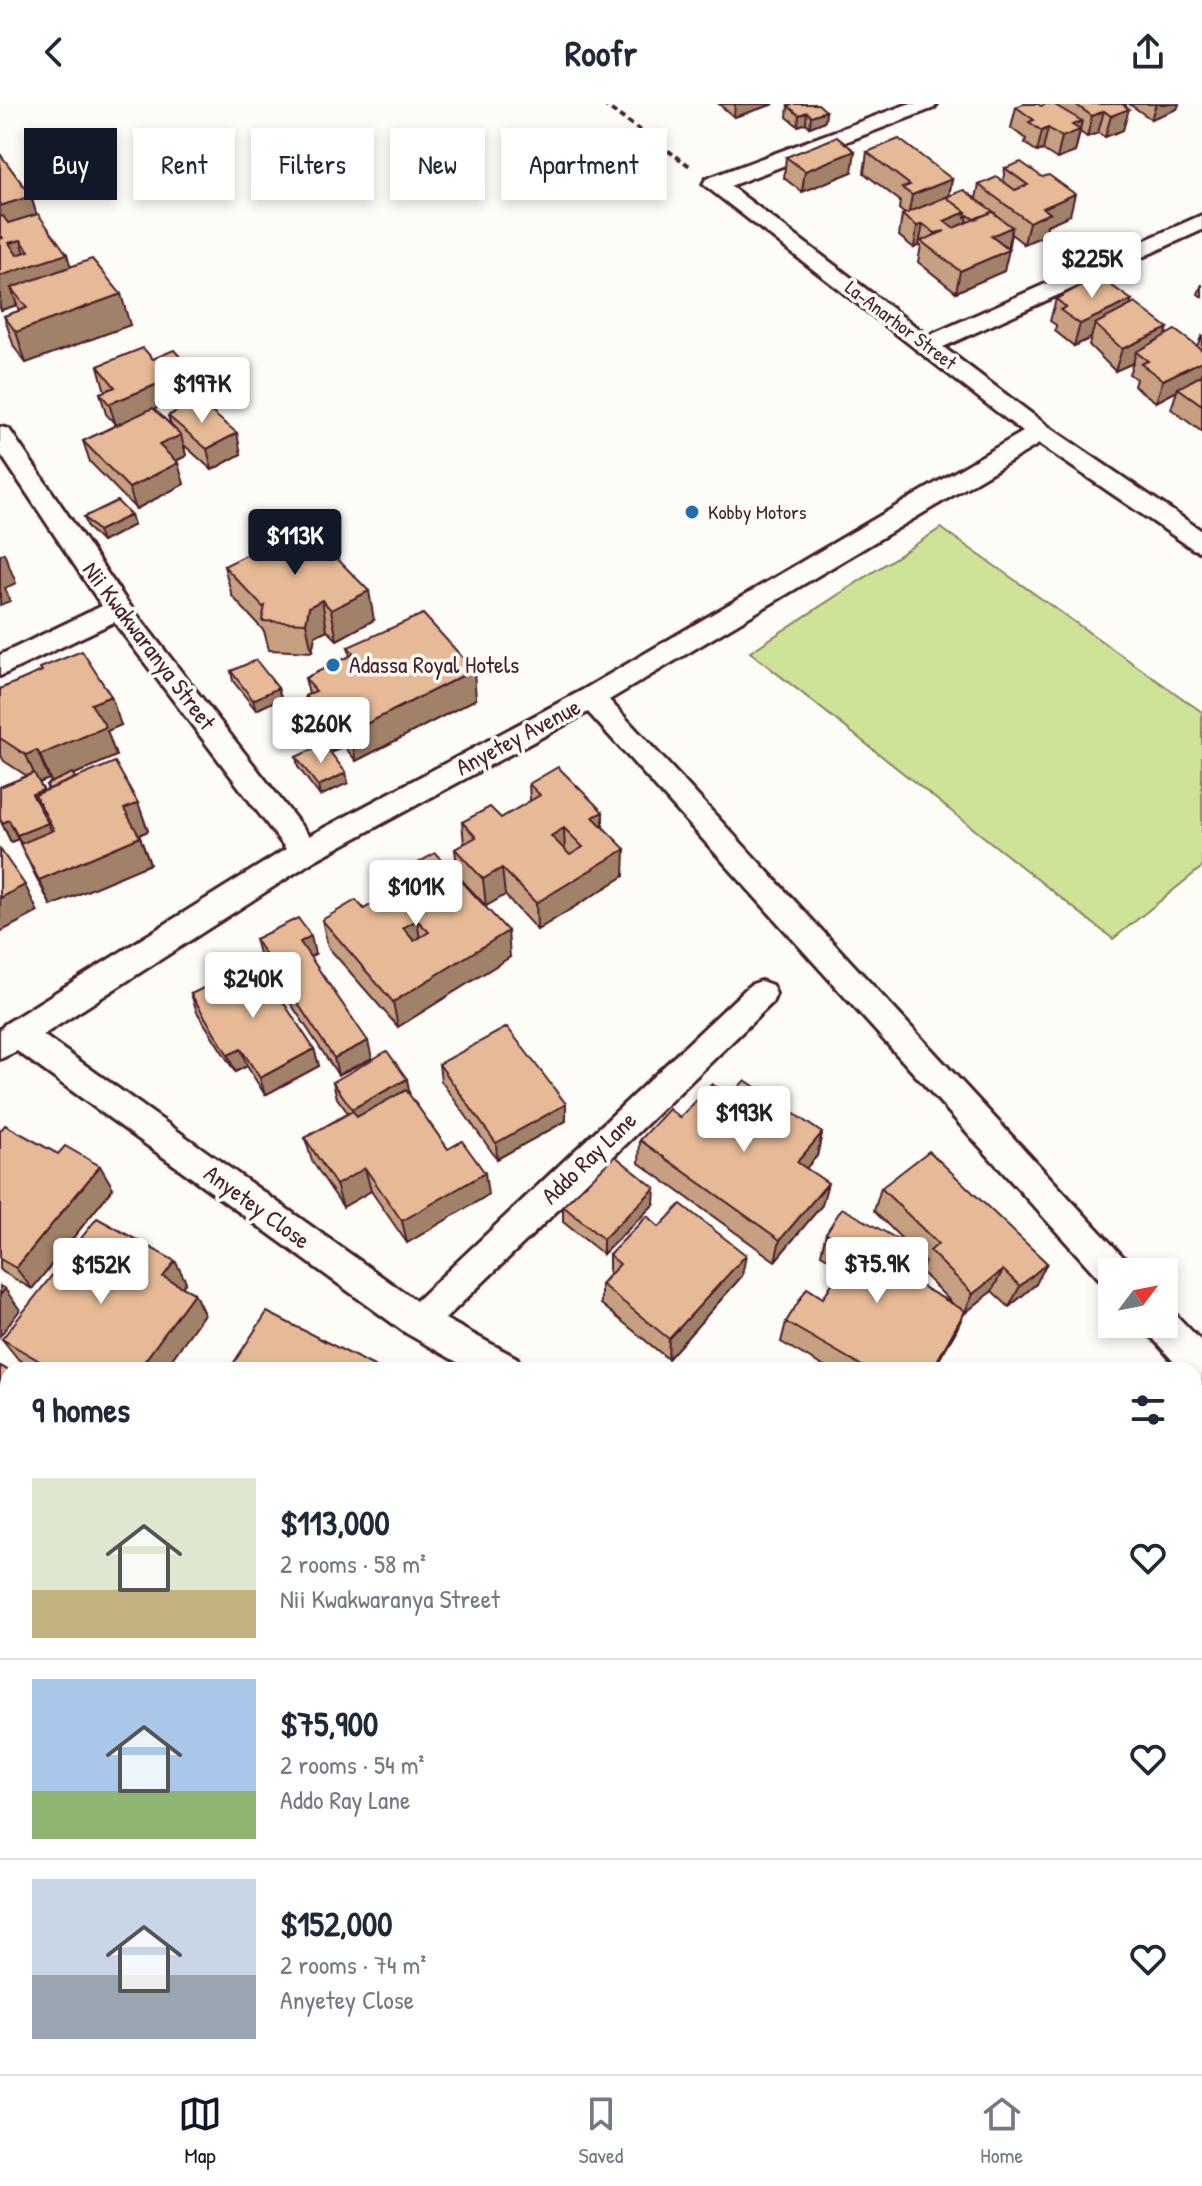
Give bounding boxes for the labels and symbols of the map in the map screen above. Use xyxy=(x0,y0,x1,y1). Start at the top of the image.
pin: $225K xyxy=(1036,232,1148,300)
street label: La-Anarhor Street xyxy=(840,274,963,376)
pin: $197K xyxy=(146,357,258,425)
place label: Kobby Motors xyxy=(708,498,807,525)
marker: Kobby Motors xyxy=(683,503,701,521)
pin: $113K xyxy=(239,509,351,577)
street label: Nii Kwakwaranya Street xyxy=(76,555,224,737)
place label: Adassa Royal Hotels xyxy=(349,648,519,680)
marker: Adassa Royal Hotels xyxy=(324,656,342,674)
street label: Anyetey Avenue xyxy=(450,690,586,782)
pin: $260K xyxy=(265,697,377,765)
pin: $101K xyxy=(360,860,472,928)
pin: $240K xyxy=(197,952,309,1020)
pin: $193K xyxy=(688,1086,800,1154)
street label: Addo Ray Lane xyxy=(534,1104,643,1211)
street label: Anyetey Close xyxy=(198,1157,317,1256)
pin: $75.9K xyxy=(812,1237,942,1305)
pin: $152K xyxy=(45,1238,157,1306)
north arrow xyxy=(1098,1258,1178,1338)

